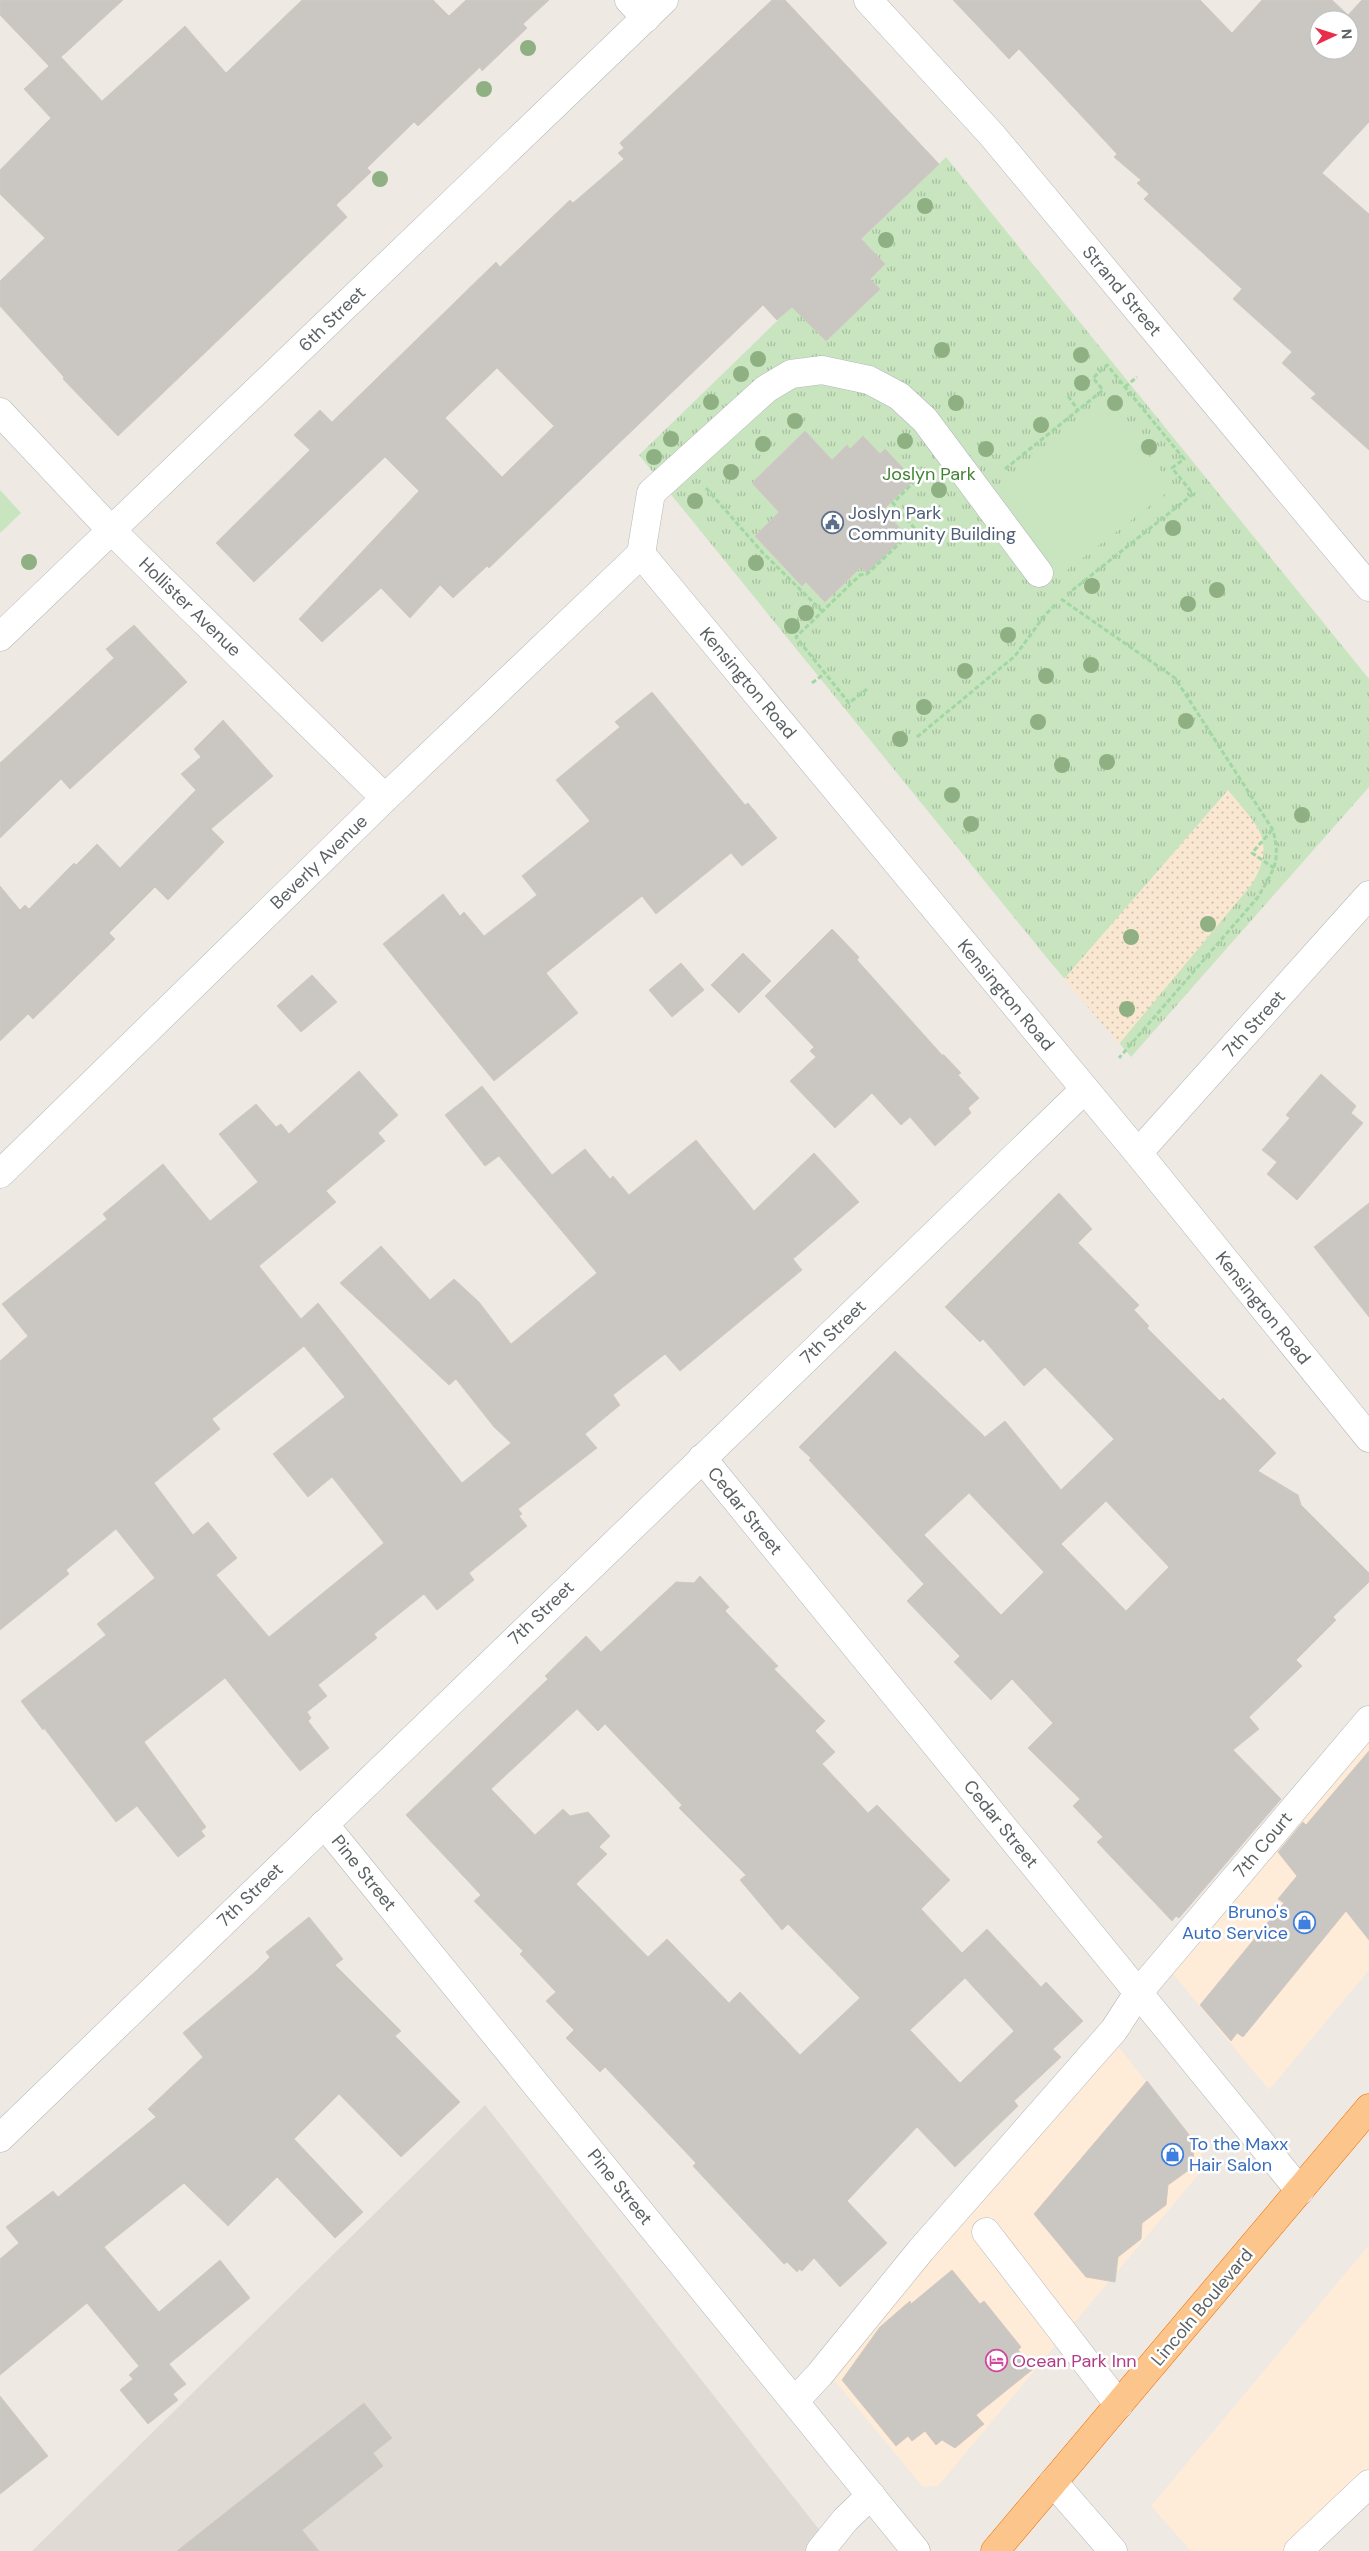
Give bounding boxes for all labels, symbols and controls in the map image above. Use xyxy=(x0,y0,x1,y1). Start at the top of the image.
north arrow xyxy=(1309,10,1359,60)
text: N xyxy=(1338,28,1356,40)
street label: Strand Street xyxy=(1077,241,1167,341)
street label: 6th Street xyxy=(293,281,371,357)
park label: Joslyn Park xyxy=(882,462,976,486)
place label: Joslyn Park Community Building xyxy=(848,501,1016,546)
public building icon: Joslyn Park Community Building xyxy=(820,511,844,535)
street label: Hollister Avenue xyxy=(134,552,246,662)
street label: Kensington Road xyxy=(694,622,802,744)
street label: Beverly Avenue xyxy=(265,809,373,915)
street label: Kensington Road xyxy=(952,934,1060,1056)
street label: 7th Street xyxy=(1217,985,1291,1063)
street label: Kensington Road xyxy=(1210,1247,1316,1369)
street label: 7th Street xyxy=(795,1295,871,1369)
street label: Cedar Street xyxy=(702,1462,788,1560)
street label: 7th Street xyxy=(503,1576,579,1650)
street label: Cedar Street xyxy=(958,1775,1044,1873)
street label: 7th Court xyxy=(1228,1807,1298,1883)
street label: Pine Street xyxy=(326,1830,402,1916)
street label: 7th Street xyxy=(212,1858,288,1932)
place label: Bruno's Auto Service xyxy=(1182,1900,1288,1945)
shop icon: Bruno's Auto Service xyxy=(1292,1910,1316,1934)
place label: To the Maxx Hair Salon xyxy=(1189,2132,1288,2177)
shop icon: To the Maxx Hair Salon xyxy=(1161,2142,1185,2166)
street label: Pine Street xyxy=(582,2144,658,2230)
street label: Lincoln Boulevard xyxy=(1146,2243,1258,2371)
hotel icon: Ocean Park Inn xyxy=(984,2349,1008,2373)
place label: Ocean Park Inn xyxy=(1012,2349,1137,2373)

